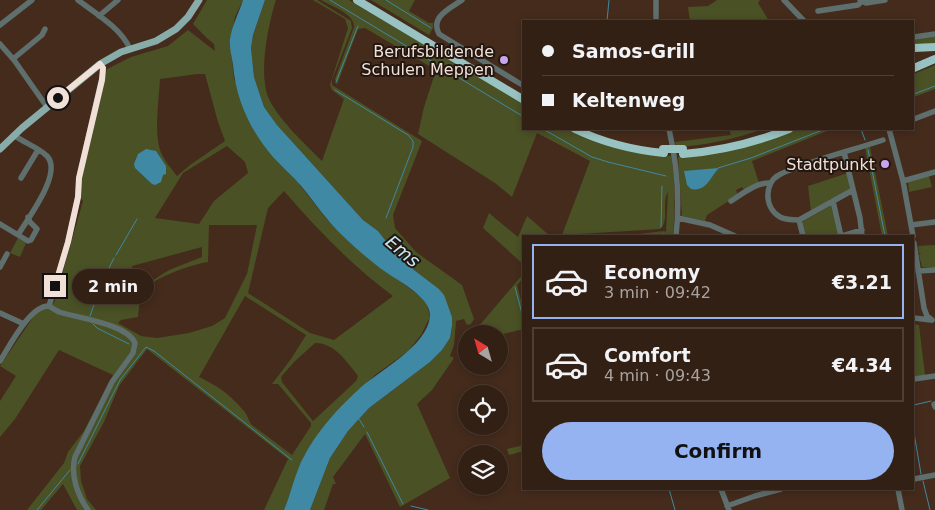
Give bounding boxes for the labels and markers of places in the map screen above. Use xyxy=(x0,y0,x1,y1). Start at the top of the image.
place label: Berufsbildende Schulen Meppen xyxy=(361,42,494,79)
marker: Berufsbildende Schulen Meppen xyxy=(498,54,510,66)
place label: Stadtpunkt xyxy=(786,155,875,174)
marker: Stadtpunkt xyxy=(879,158,891,170)

